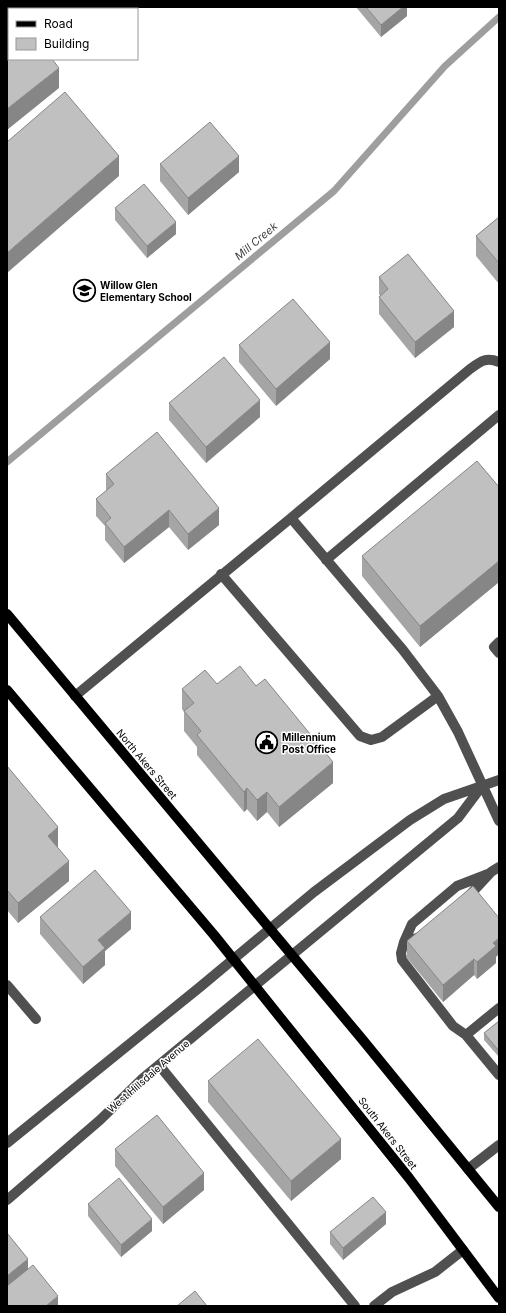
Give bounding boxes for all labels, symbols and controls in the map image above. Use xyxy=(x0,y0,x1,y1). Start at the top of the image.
legend xyxy=(8,8,138,60)
text: Road xyxy=(44,16,73,31)
text: Building xyxy=(44,36,89,51)
water label: Mill Creek xyxy=(232,218,281,263)
school or university icon: Willow Glen Elementary School xyxy=(71,278,97,304)
place label: Willow Glen Elementary School xyxy=(100,279,192,304)
street label: North Akers Street xyxy=(114,727,180,802)
public building icon: Millennium Post Office xyxy=(254,730,280,756)
place label: Millennium Post Office xyxy=(282,731,336,755)
street label: West Hillsdale Avenue xyxy=(105,1037,191,1115)
street label: South Akers Street xyxy=(356,1094,420,1172)

